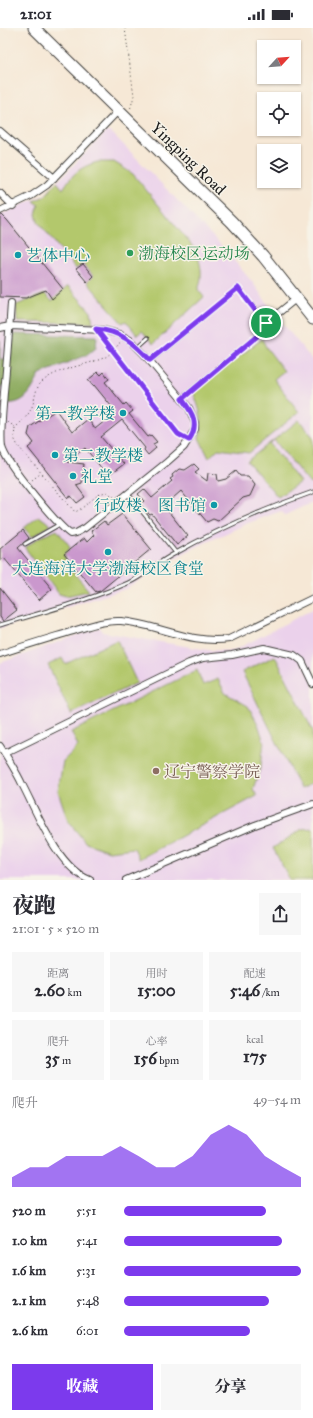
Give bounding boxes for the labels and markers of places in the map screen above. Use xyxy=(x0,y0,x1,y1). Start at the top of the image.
place label: 渤海校区运动场 xyxy=(138,244,250,263)
place label: 艺体中心 xyxy=(26,246,90,265)
marker: 渤海校区运动场 xyxy=(125,248,135,258)
marker: 艺体中心 xyxy=(13,250,23,260)
pin xyxy=(249,306,283,340)
place label: 第一教学楼 xyxy=(35,404,115,423)
marker: 第一教学楼 xyxy=(118,408,128,418)
place label: 第二教学楼 xyxy=(63,446,143,465)
marker: 第二教学楼 xyxy=(50,450,60,460)
place label: 礼堂 xyxy=(81,467,113,486)
marker: 礼堂 xyxy=(68,471,78,481)
place label: 行政楼、图书馆 xyxy=(94,496,206,515)
marker: 行政楼、图书馆 xyxy=(209,500,219,510)
marker: 大连海洋大学渤海校区食堂 xyxy=(103,547,113,557)
place label: 大连海洋大学渤海校区食堂 xyxy=(12,559,204,578)
place label: 辽宁警察学院 xyxy=(164,762,260,781)
marker: 辽宁警察学院 xyxy=(151,766,161,776)

